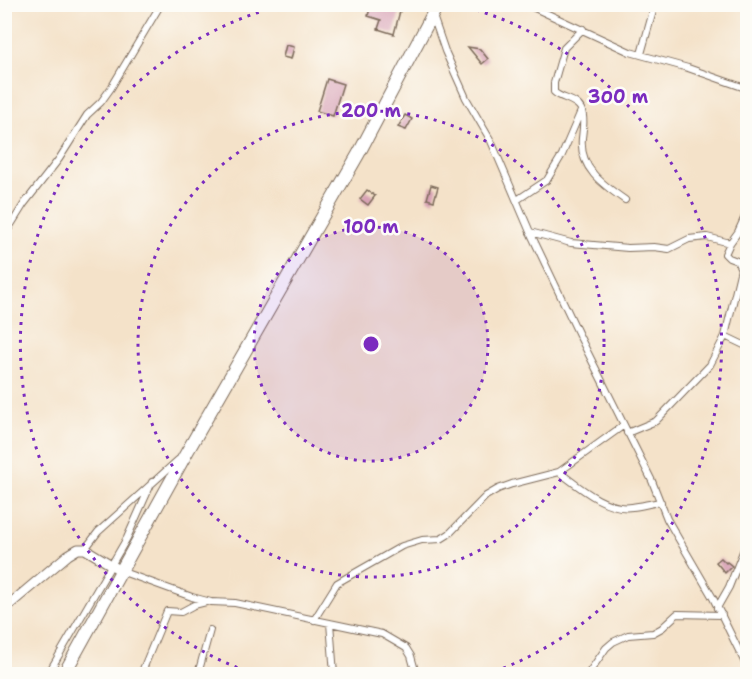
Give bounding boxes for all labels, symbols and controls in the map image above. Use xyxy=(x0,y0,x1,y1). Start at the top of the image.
text: 300 m xyxy=(588,85,649,109)
text: 200 m xyxy=(341,99,402,123)
text: 100 m xyxy=(343,215,399,239)
centre of rings xyxy=(361,334,381,354)

